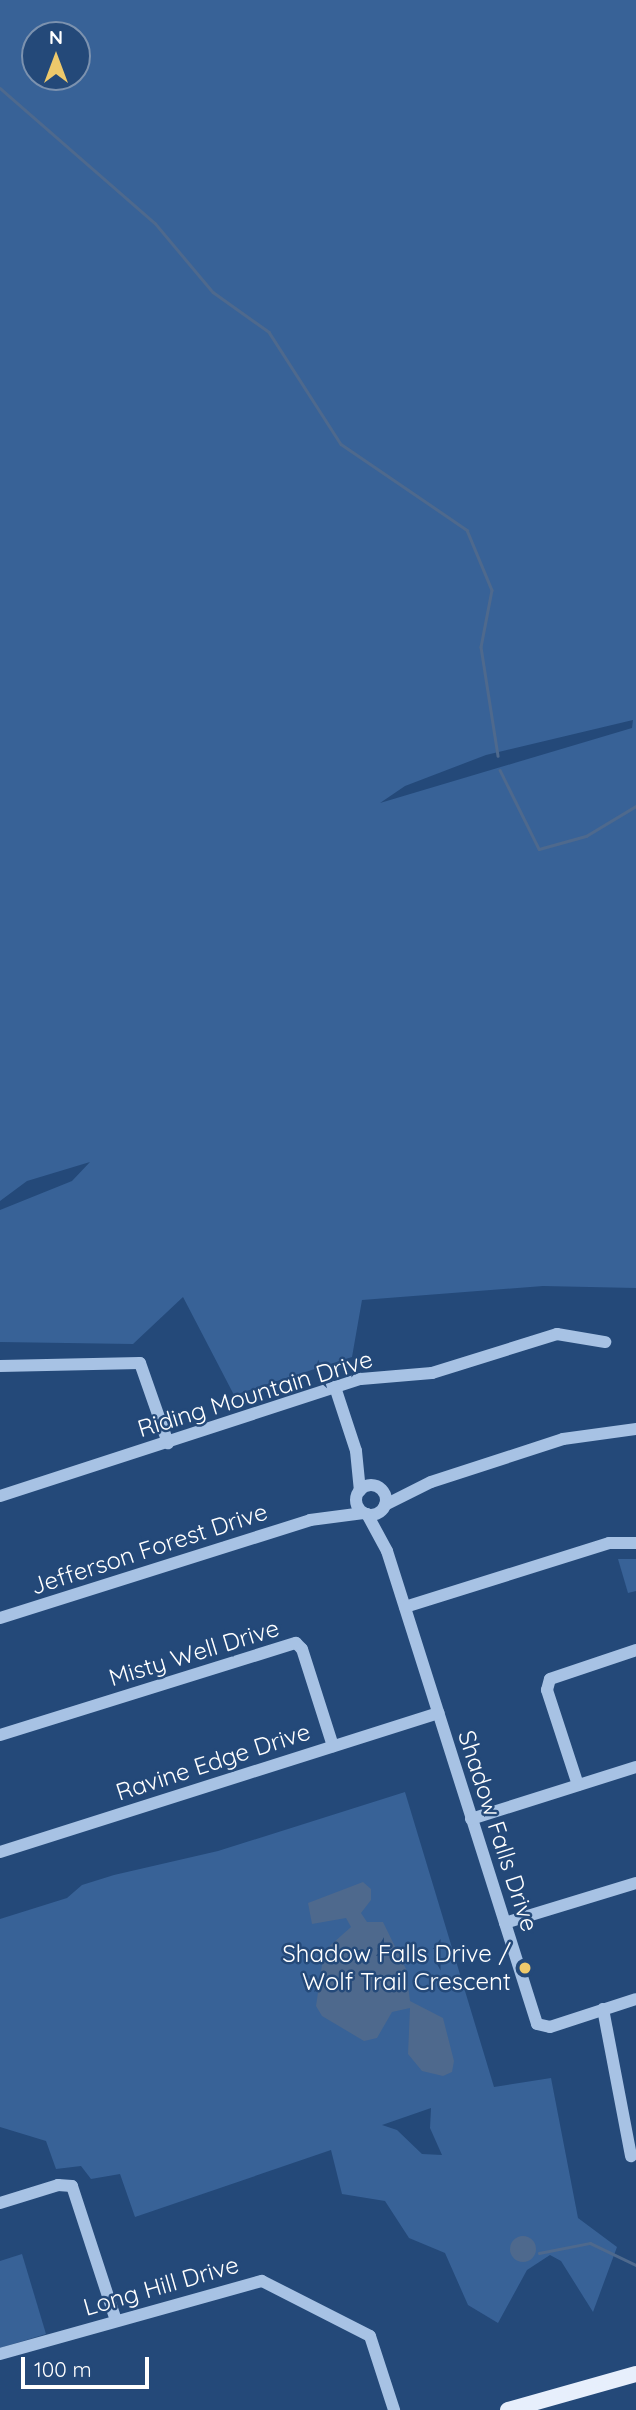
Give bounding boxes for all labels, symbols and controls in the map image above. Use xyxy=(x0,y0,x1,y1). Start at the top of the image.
north arrow xyxy=(21,21,91,91)
text: N xyxy=(49,25,63,49)
street label: Riding Mountain Drive xyxy=(134,1345,376,1443)
street label: Jefferson Forest Drive xyxy=(27,1497,271,1601)
street label: Misty Well Drive xyxy=(105,1613,283,1693)
street label: Ravine Edge Drive xyxy=(112,1717,314,1807)
street label: Shadow Falls Drive xyxy=(452,1727,544,1935)
place label: Shadow Falls Drive / Wolf Trail Crescent xyxy=(282,1940,511,1996)
marker: Shadow Falls Drive / Wolf Trail Crescent xyxy=(517,1960,533,1976)
street label: Long Hill Drive xyxy=(80,2250,242,2322)
scale bar xyxy=(24,2344,152,2388)
text: 100 m xyxy=(34,2356,92,2382)

